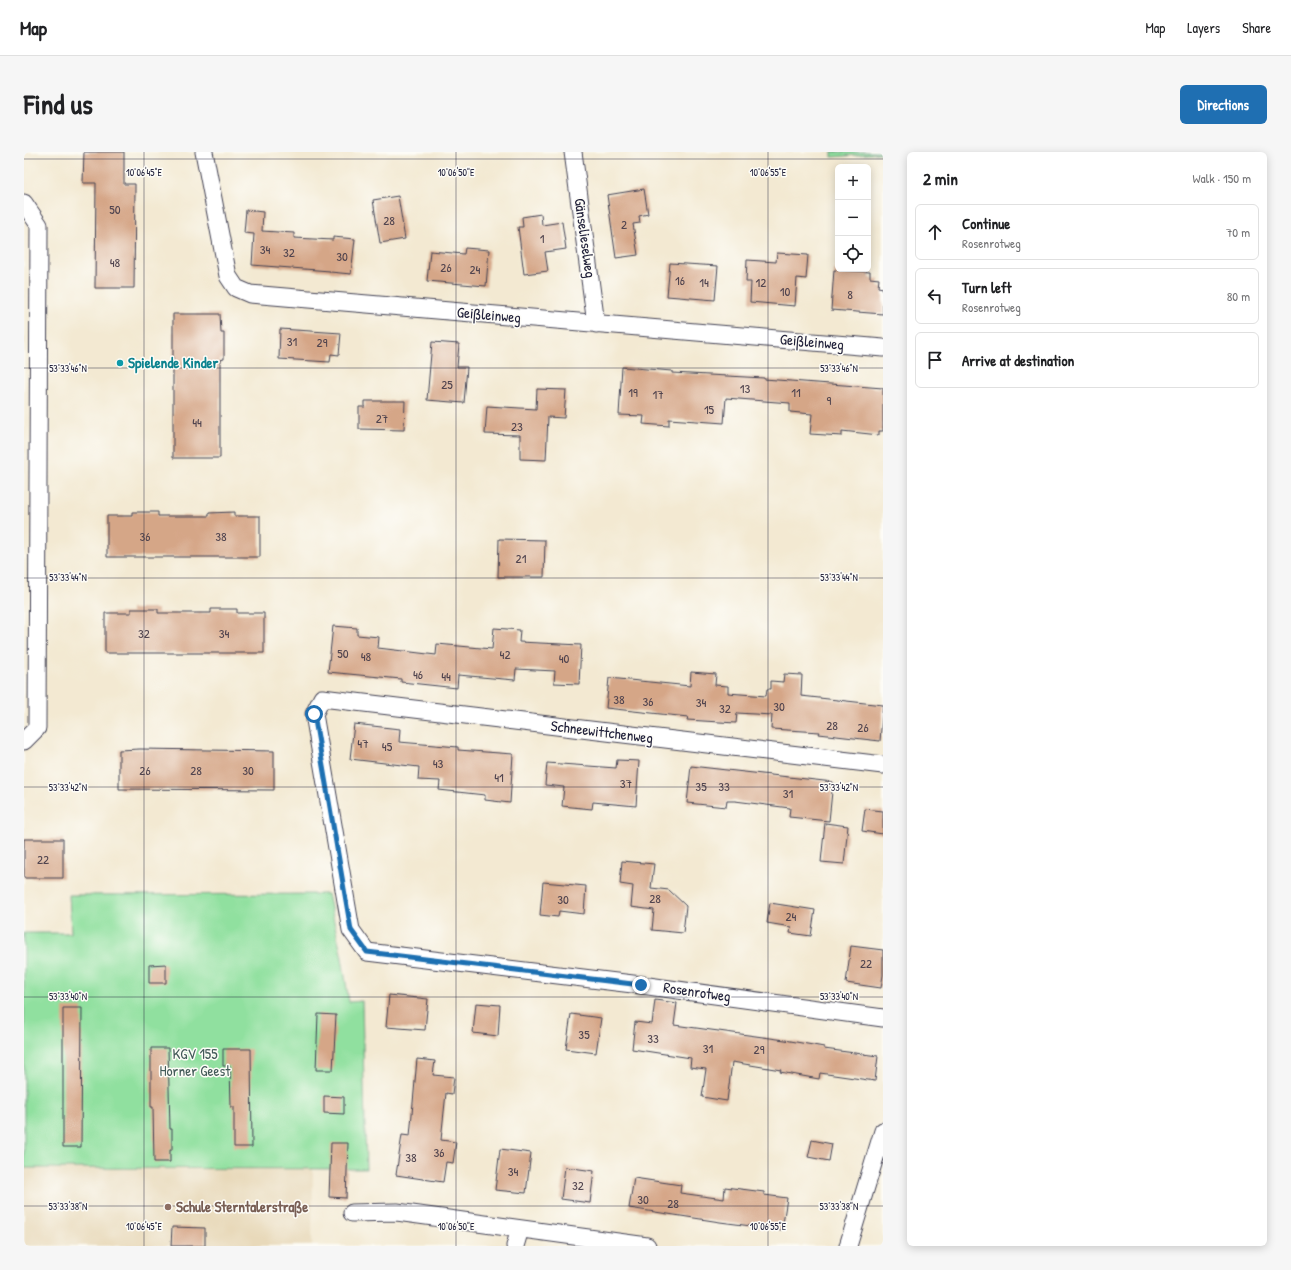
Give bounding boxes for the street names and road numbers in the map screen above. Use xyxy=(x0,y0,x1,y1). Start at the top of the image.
street label: Gänselieselweg xyxy=(570,197,602,279)
street label: Geißleinweg xyxy=(456,301,522,328)
street label: Geißleinweg xyxy=(779,328,845,355)
street label: Schneewittchenweg xyxy=(550,715,655,748)
street label: Rosenrotweg xyxy=(662,976,732,1007)

